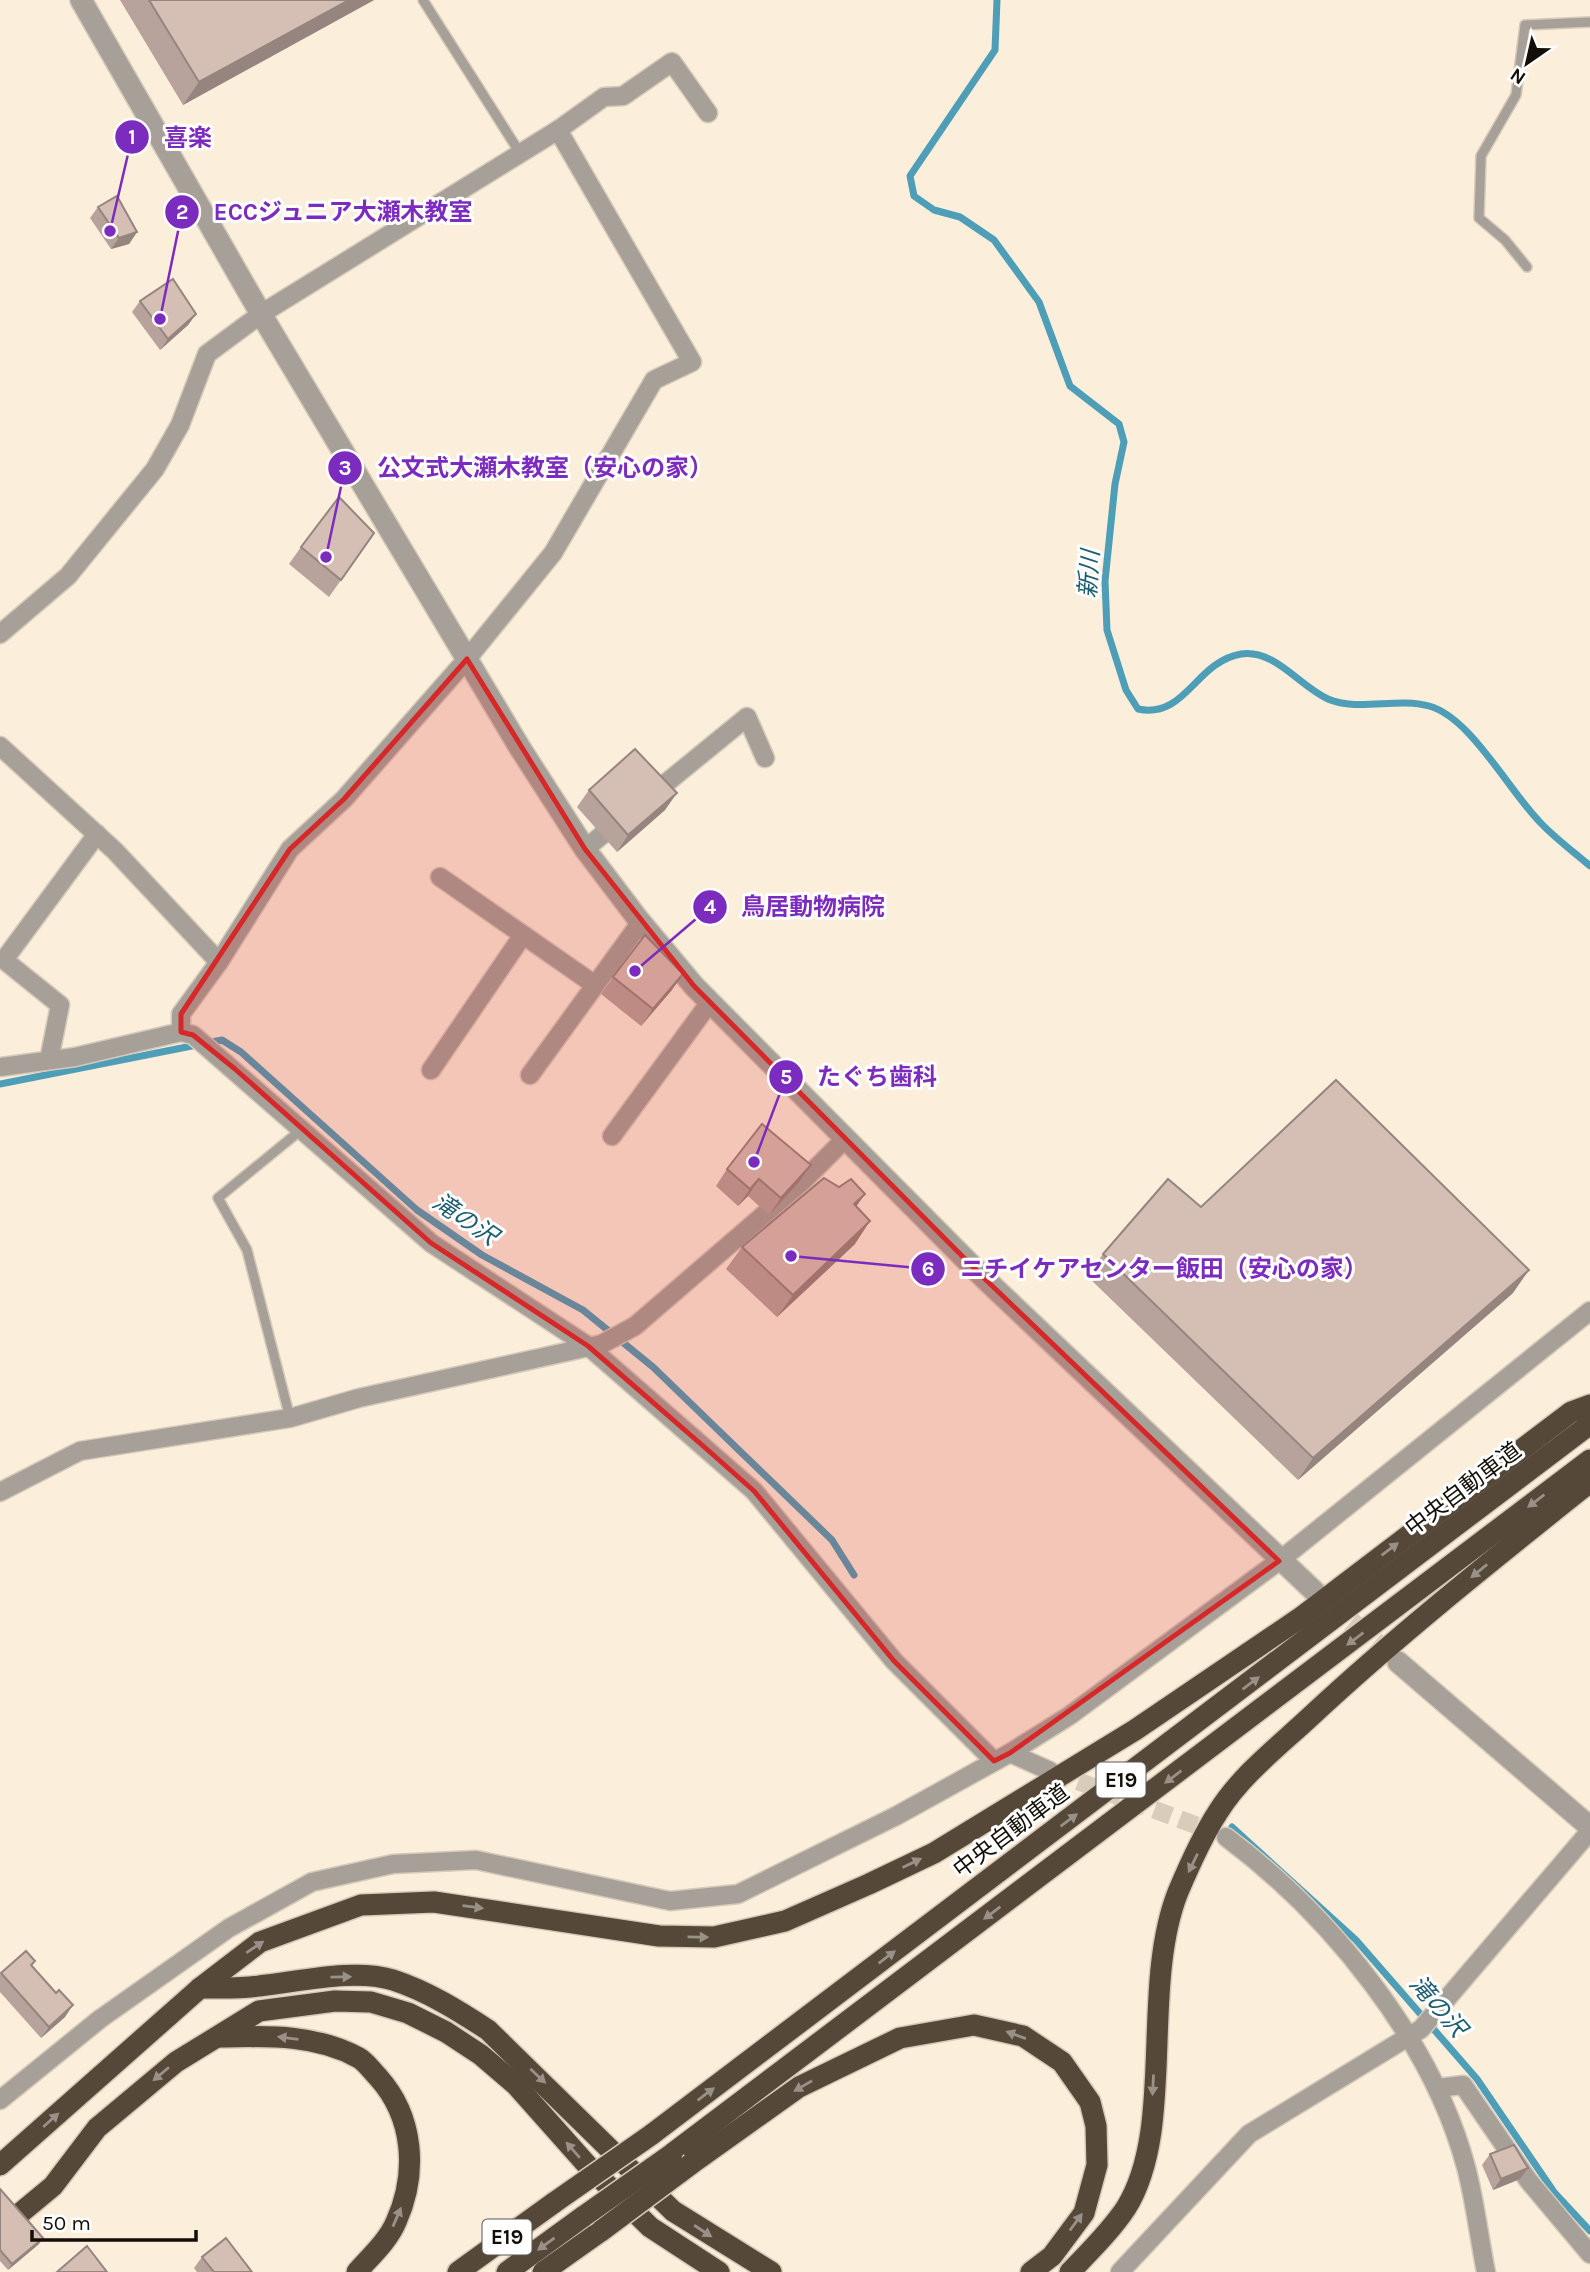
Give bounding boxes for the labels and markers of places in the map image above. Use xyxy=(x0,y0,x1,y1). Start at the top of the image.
callout: 喜楽 xyxy=(115,115,226,160)
callout: ECCジュニア大瀬木教室 xyxy=(164,189,488,234)
callout: 公文式大瀬木教室（安心の家） xyxy=(328,445,727,490)
callout: 鳥居動物病院 xyxy=(692,884,899,929)
callout: たぐち歯科 xyxy=(768,1054,951,1099)
callout: ニチイケアセンター飯田（安心の家） xyxy=(911,1246,1382,1291)

